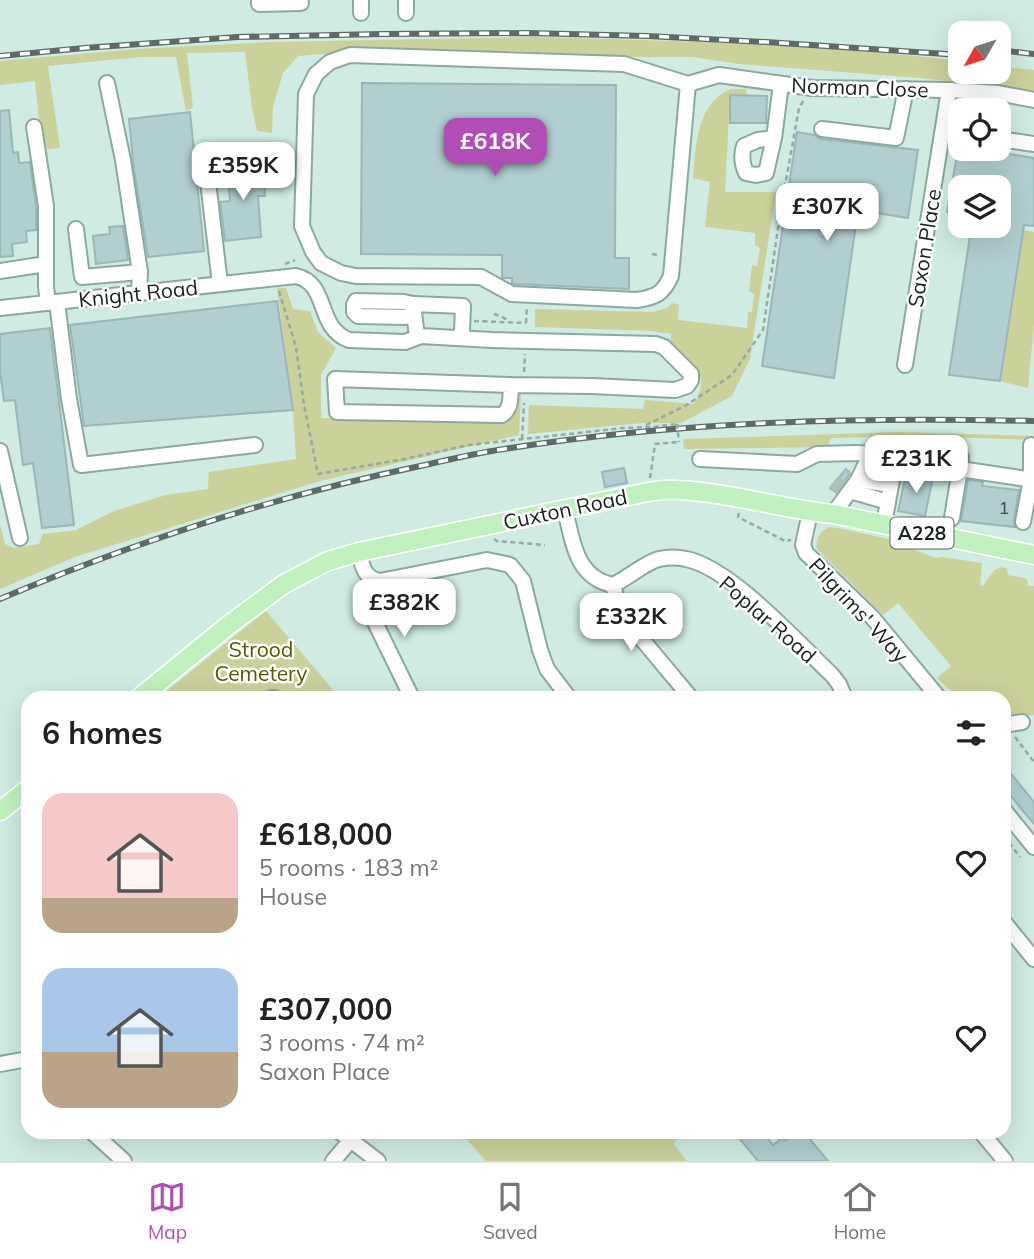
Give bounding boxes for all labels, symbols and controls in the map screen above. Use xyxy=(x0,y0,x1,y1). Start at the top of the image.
north arrow xyxy=(948,21,1012,84)
map controls xyxy=(948,21,1011,238)
street label: Norman Close xyxy=(791,72,929,102)
button: locate xyxy=(948,98,1011,161)
pin: £618K xyxy=(446,118,544,178)
text: £618K xyxy=(460,126,530,155)
pin: £359K xyxy=(194,142,292,202)
text: £359K xyxy=(208,150,278,179)
button: layers xyxy=(948,175,1011,238)
pin: £307K xyxy=(778,184,876,243)
street label: Saxon Place xyxy=(902,187,946,309)
text: £307K xyxy=(792,191,862,220)
street label: Knight Road xyxy=(77,274,199,312)
pin: £231K xyxy=(867,435,965,495)
text: £231K xyxy=(881,443,951,472)
street label: Cuxton Road xyxy=(501,483,629,535)
house number: 1 xyxy=(999,496,1009,519)
road number: A228 xyxy=(890,518,954,548)
street label: Pilgrims' Way xyxy=(804,552,914,668)
street label: Poplar Road xyxy=(714,570,822,668)
pin: £382K xyxy=(355,580,453,639)
text: £382K xyxy=(369,587,439,616)
pin: £332K xyxy=(582,594,680,653)
text: £332K xyxy=(596,601,666,630)
park label: Strood Cemetery xyxy=(215,636,307,686)
text: 6 homes xyxy=(42,714,163,752)
icon: filters xyxy=(952,714,990,752)
text: £618,000 xyxy=(259,815,392,853)
icon: home xyxy=(98,821,182,905)
icon: heart xyxy=(952,844,990,882)
text: 5 rooms · 183 m² xyxy=(259,853,439,882)
text: House xyxy=(259,882,327,911)
text: £307,000 xyxy=(259,990,392,1028)
icon: home xyxy=(98,996,182,1080)
icon: heart xyxy=(952,1019,990,1057)
text: 3 rooms · 74 m² xyxy=(259,1028,425,1057)
text: Saxon Place xyxy=(259,1057,390,1086)
tab: Map xyxy=(148,1178,187,1244)
tab: Saved xyxy=(483,1178,538,1244)
tab: Home xyxy=(834,1178,886,1244)

